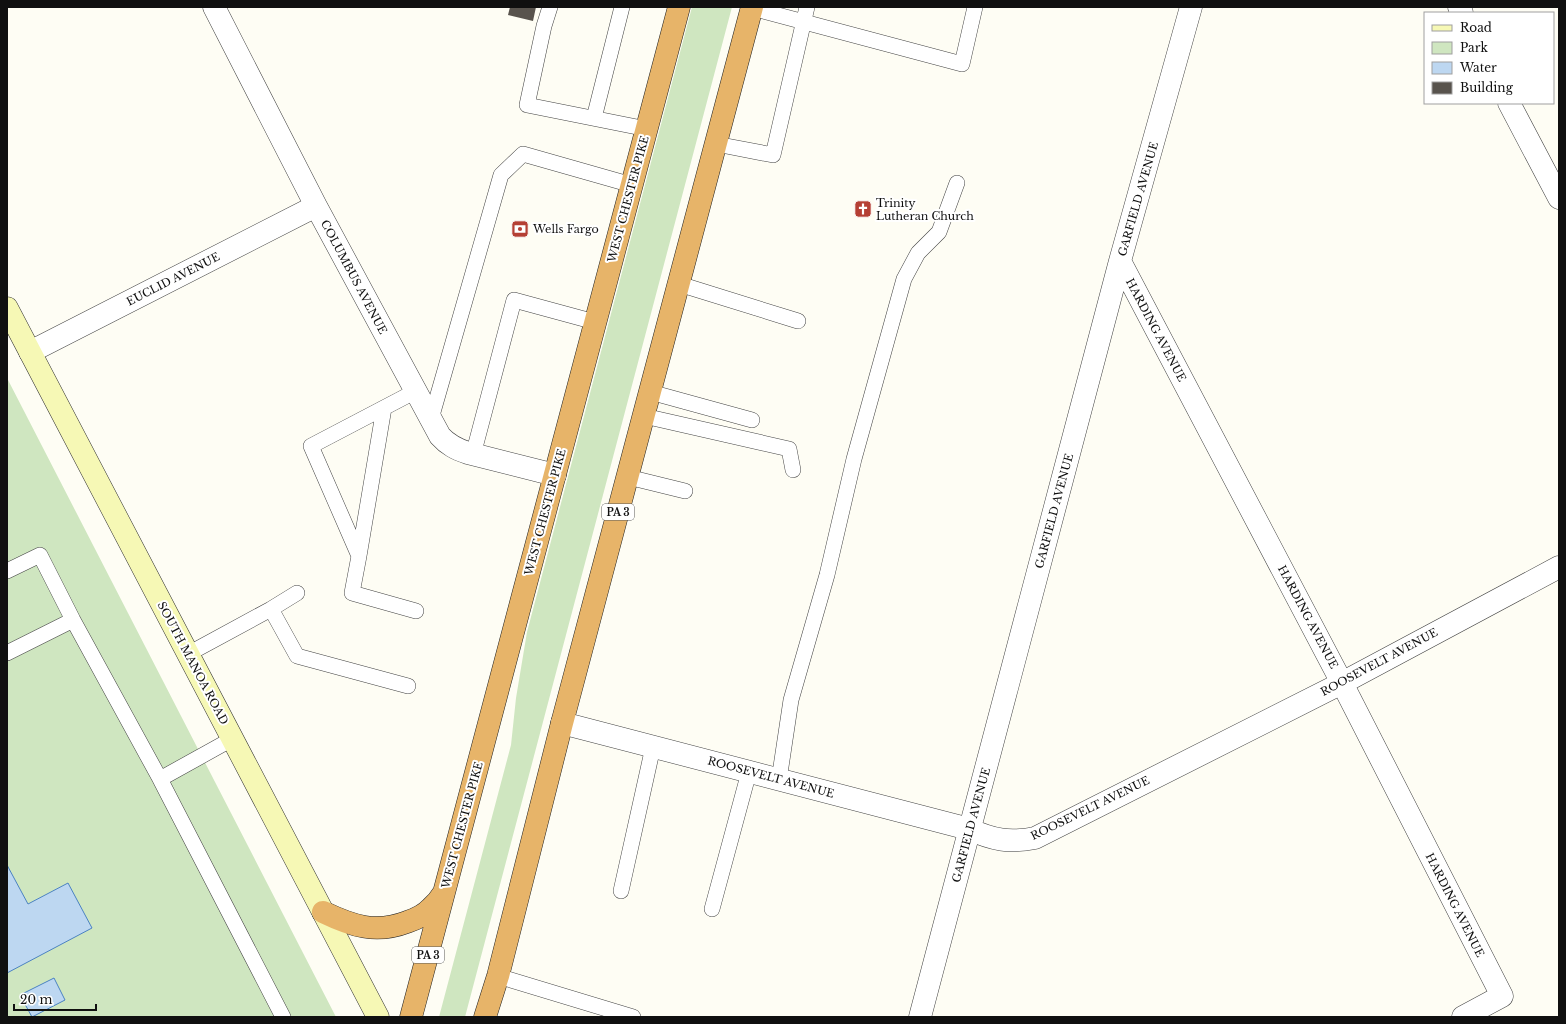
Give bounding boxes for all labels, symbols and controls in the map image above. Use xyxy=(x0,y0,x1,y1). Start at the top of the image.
legend xyxy=(1424,12,1554,104)
text: Road xyxy=(1460,20,1492,35)
text: Park xyxy=(1460,40,1488,55)
text: Water xyxy=(1459,60,1497,75)
text: Building xyxy=(1460,80,1514,95)
street label: WEST CHESTER PIKE xyxy=(604,134,652,265)
street label: GARFIELD AVENUE xyxy=(1115,140,1161,258)
place label: Trinity Lutheran Church xyxy=(876,196,974,223)
church icon: Trinity Lutheran Church xyxy=(853,199,873,219)
street label: COLUMBUS AVENUE xyxy=(318,217,390,337)
bank icon: Wells Fargo xyxy=(510,219,530,239)
place label: Wells Fargo xyxy=(532,222,599,236)
street label: EUCLID AVENUE xyxy=(124,249,222,309)
street label: HARDING AVENUE xyxy=(1123,276,1189,384)
street label: WEST CHESTER PIKE xyxy=(521,447,569,578)
street label: GARFIELD AVENUE xyxy=(1032,452,1076,570)
road number: PA 3 xyxy=(602,504,634,520)
street label: HARDING AVENUE xyxy=(1275,563,1341,671)
street label: SOUTH MANOA ROAD xyxy=(155,599,232,727)
street label: ROOSEVELT AVENUE xyxy=(1318,625,1440,699)
street label: ROOSEVELT AVENUE xyxy=(706,753,836,801)
street label: WEST CHESTER PIKE xyxy=(438,760,486,891)
street label: GARFIELD AVENUE xyxy=(949,766,993,884)
street label: ROOSEVELT AVENUE xyxy=(1028,773,1152,843)
street label: HARDING AVENUE xyxy=(1423,851,1487,959)
road number: PA 3 xyxy=(412,947,444,963)
scale bar xyxy=(14,986,96,1012)
text: 20 m xyxy=(20,992,52,1007)

